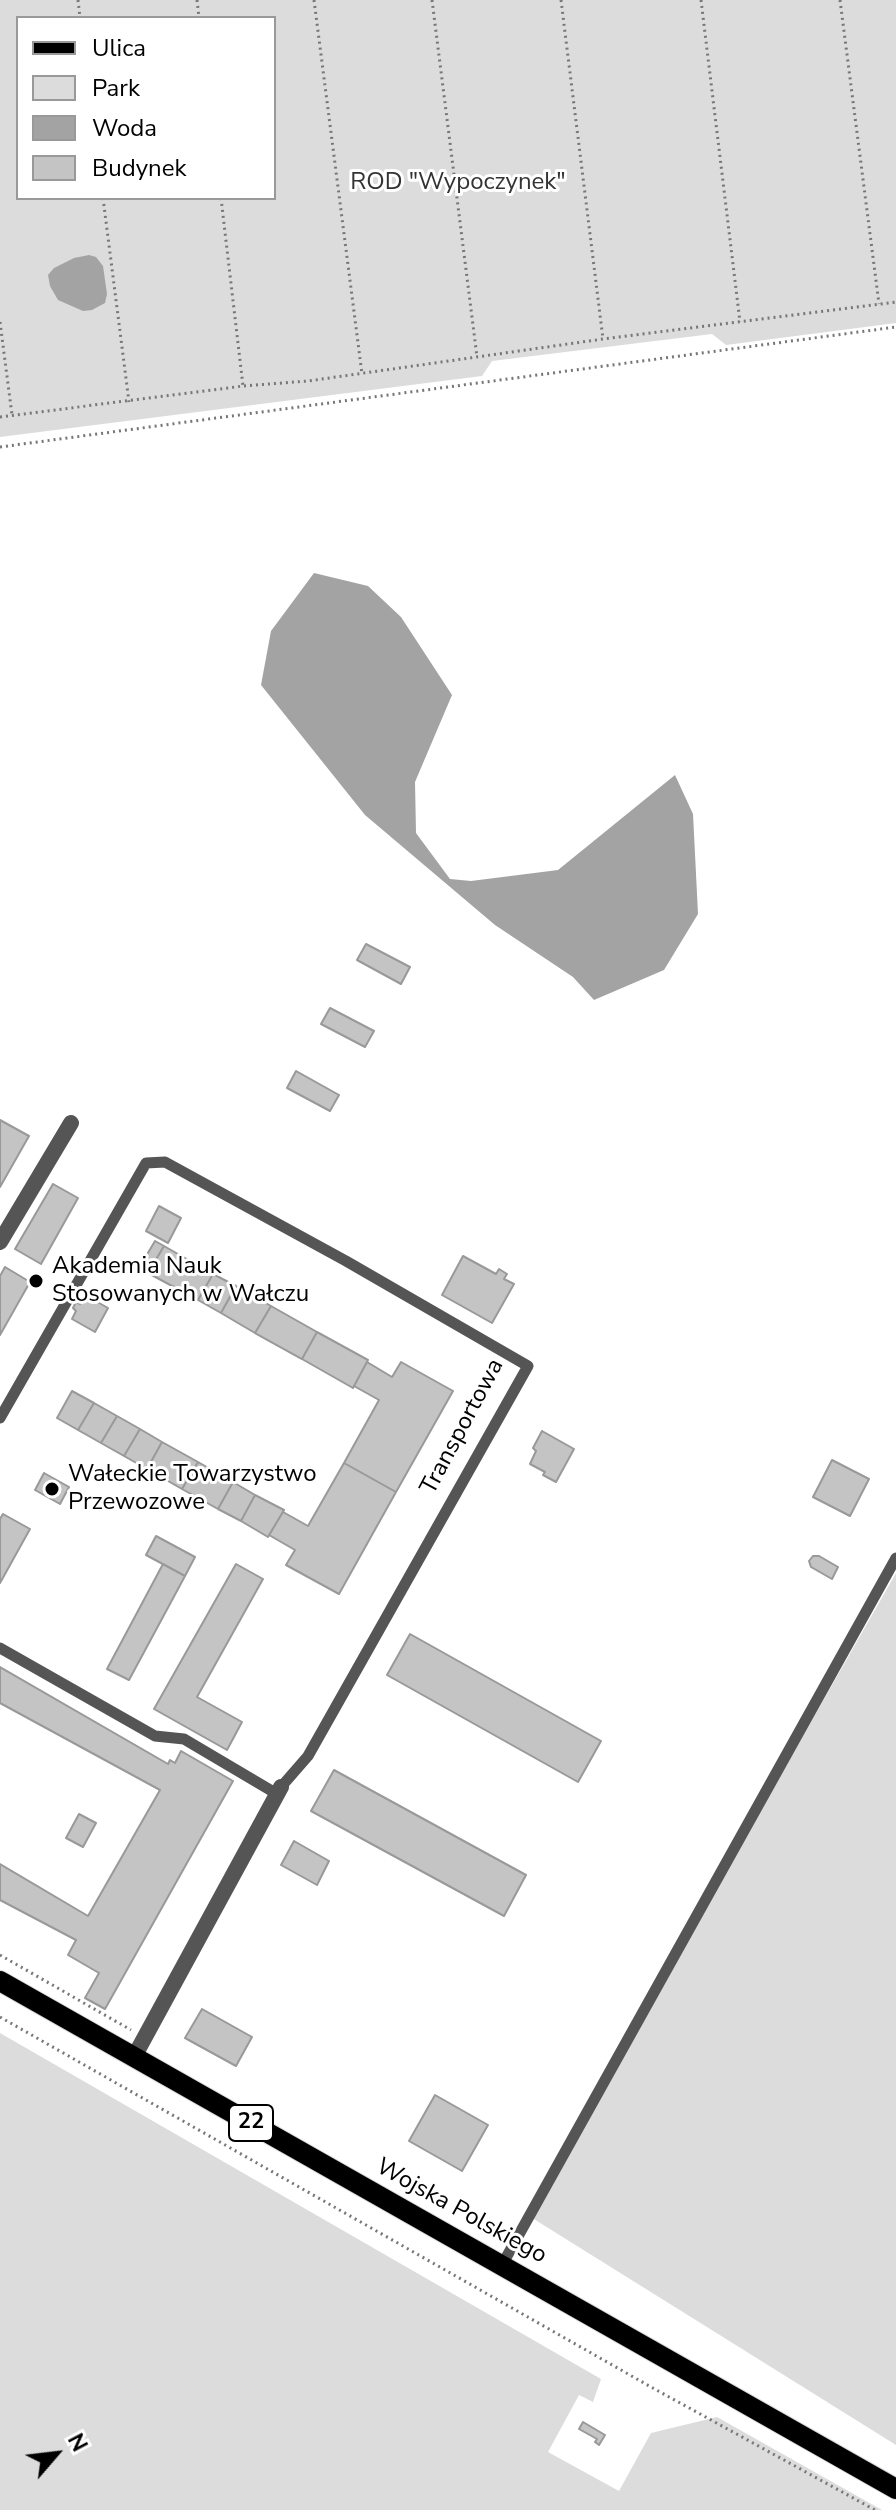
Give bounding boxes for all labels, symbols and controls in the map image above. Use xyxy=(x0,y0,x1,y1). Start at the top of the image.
legend xyxy=(16,16,276,200)
text: Ulica xyxy=(92,32,146,64)
text: Park xyxy=(92,72,140,104)
text: Woda xyxy=(92,112,157,144)
text: Budynek xyxy=(92,152,186,184)
park label: ROD "Wypoczynek" xyxy=(350,169,566,197)
place label: Akademia Nauk Stosowanych w Wałczu xyxy=(52,1253,309,1309)
marker: Akademia Nauk Stosowanych w Wałczu xyxy=(27,1272,45,1290)
street label: Transportowa xyxy=(415,1354,511,1500)
place label: Wałeckie Towarzystwo Przewozowe xyxy=(68,1461,317,1517)
marker: Wałeckie Towarzystwo Przewozowe xyxy=(43,1480,61,1498)
road number: 22 xyxy=(229,2105,273,2141)
street label: Wojska Polskiego xyxy=(371,2153,551,2271)
north arrow xyxy=(16,2414,96,2494)
text: N xyxy=(60,2428,94,2457)

